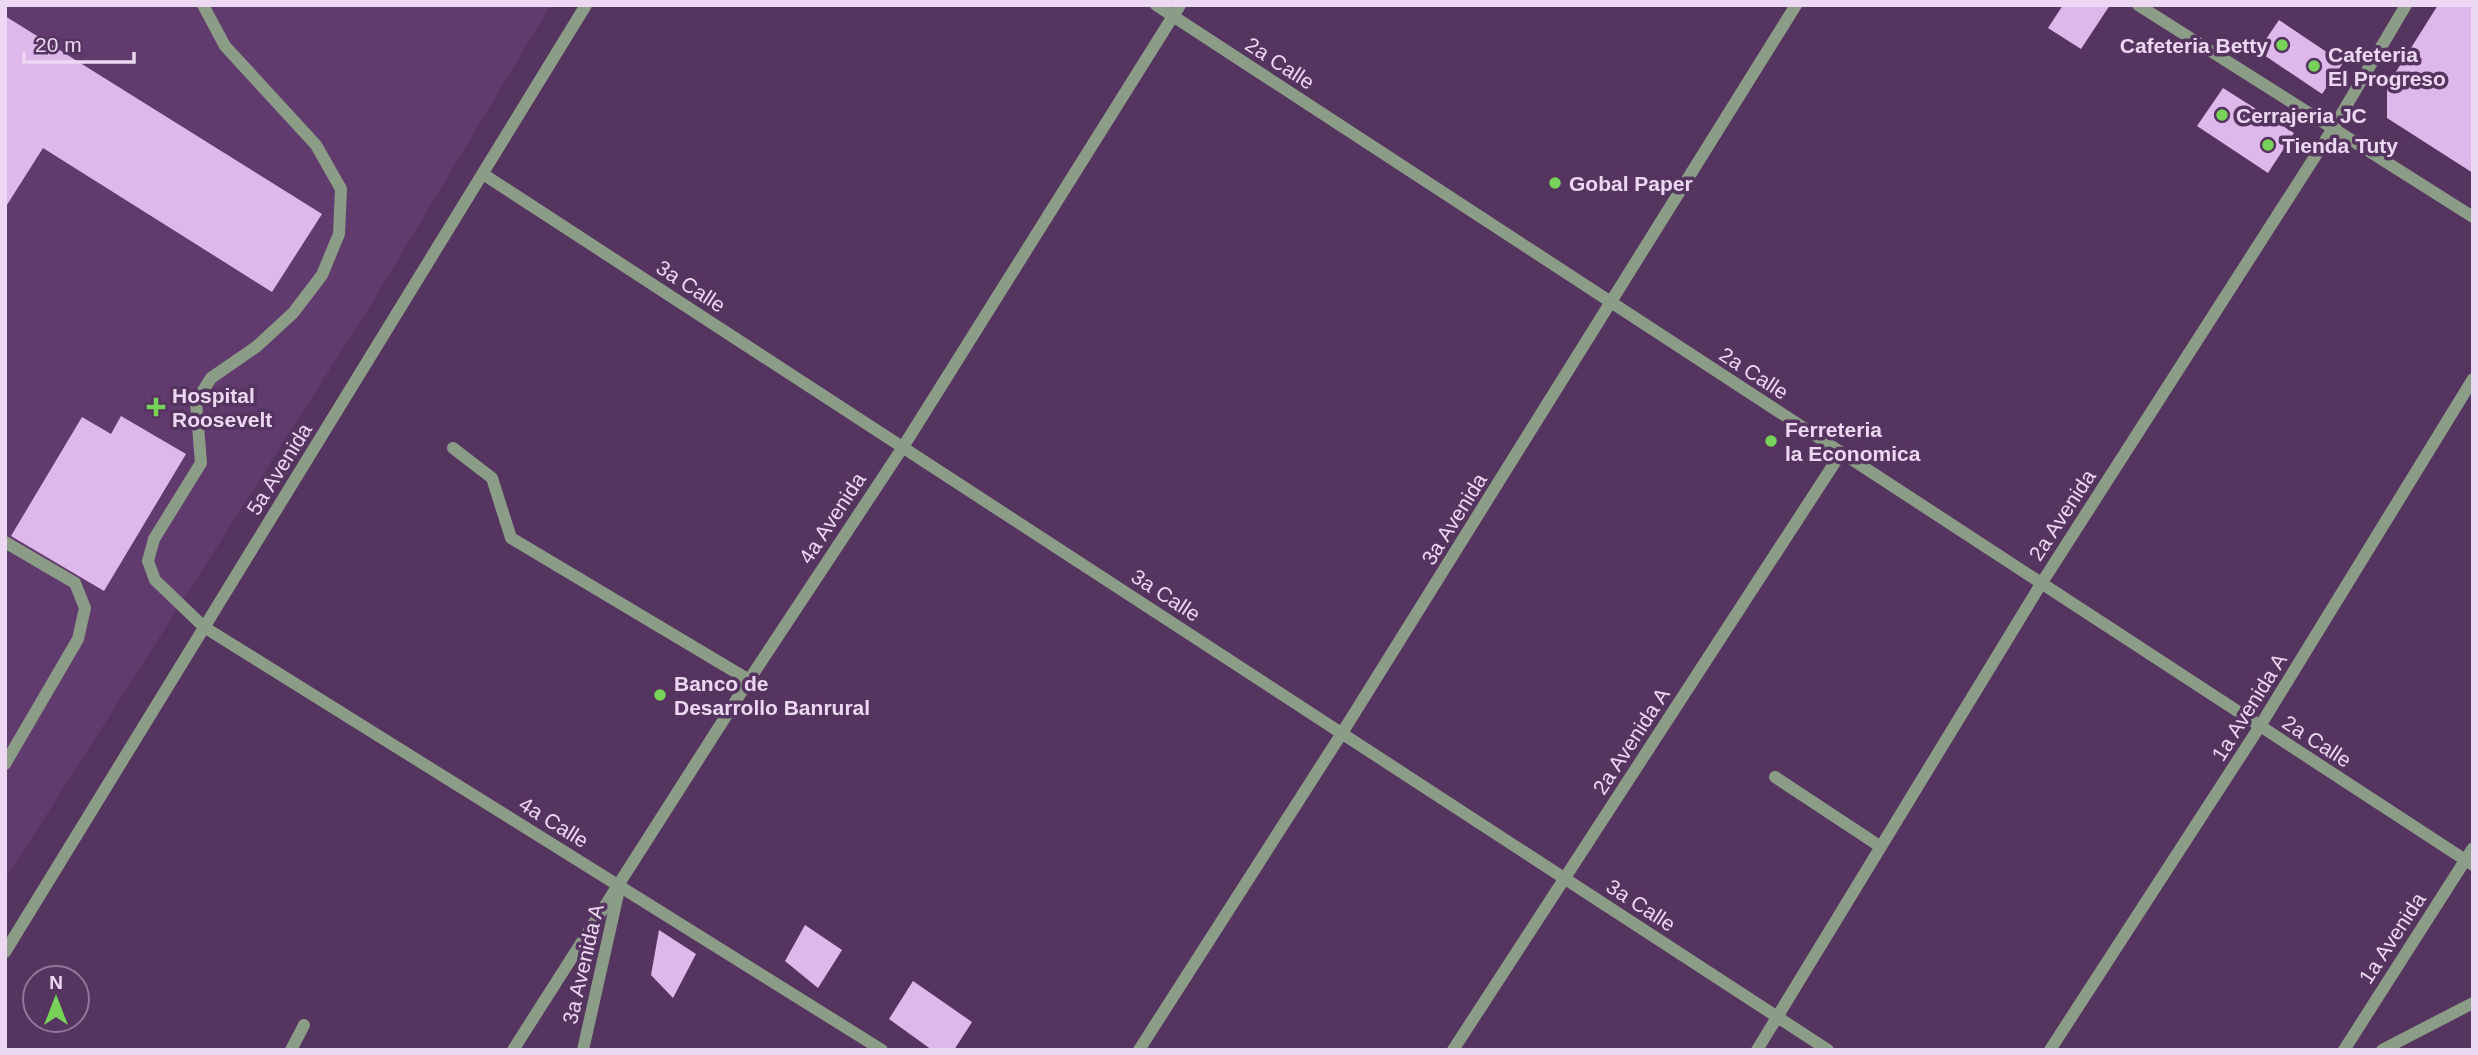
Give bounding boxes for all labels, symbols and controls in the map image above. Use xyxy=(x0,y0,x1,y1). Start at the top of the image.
scale bar xyxy=(24,21,135,65)
street label: 2a Calle xyxy=(1241,32,1319,94)
text: 20 m xyxy=(35,33,82,56)
place label: Cafeteria Betty xyxy=(2120,34,2268,57)
marker: Cafeteria Betty xyxy=(2274,37,2290,53)
place label: Cafeteria El Progreso xyxy=(2328,43,2446,90)
marker: Cafeteria El Progreso xyxy=(2306,58,2322,74)
place label: Cerrajeria JC xyxy=(2236,104,2367,127)
marker: Cerrajeria JC xyxy=(2214,107,2230,123)
place label: Tienda Tuty xyxy=(2282,134,2398,157)
marker: Tienda Tuty xyxy=(2260,137,2276,153)
place label: Gobal Paper xyxy=(1569,172,1693,195)
marker: Gobal Paper xyxy=(1547,175,1563,191)
street label: 3a Calle xyxy=(652,255,730,317)
street label: 2a Calle xyxy=(1715,342,1793,404)
place label: Hospital Roosevelt xyxy=(172,384,272,431)
marker: Hospital Roosevelt xyxy=(146,397,166,417)
place label: Ferreteria la Economica xyxy=(1785,418,1921,465)
street label: 5a Avenida xyxy=(242,419,316,519)
marker: Ferreteria la Economica xyxy=(1763,433,1779,449)
street label: 2a Avenida xyxy=(2024,465,2100,565)
street label: 4a Avenida xyxy=(794,468,870,568)
street label: 3a Avenida xyxy=(1417,469,1491,569)
street label: 3a Calle xyxy=(1127,564,1205,626)
street label: 1a Avenida A xyxy=(2207,649,2291,765)
place label: Banco de Desarrollo Banrural xyxy=(674,672,870,719)
street label: 2a Avenida A xyxy=(1588,683,1674,799)
marker: Banco de Desarrollo Banrural xyxy=(652,687,668,703)
street label: 2a Calle xyxy=(2278,710,2356,772)
street label: 4a Calle xyxy=(515,792,593,852)
street label: 3a Calle xyxy=(1602,874,1680,936)
street label: 1a Avenida xyxy=(2354,888,2430,988)
street label: 3a Avenida A xyxy=(558,902,608,1026)
north arrow xyxy=(21,964,91,1034)
text: N xyxy=(49,972,63,993)

